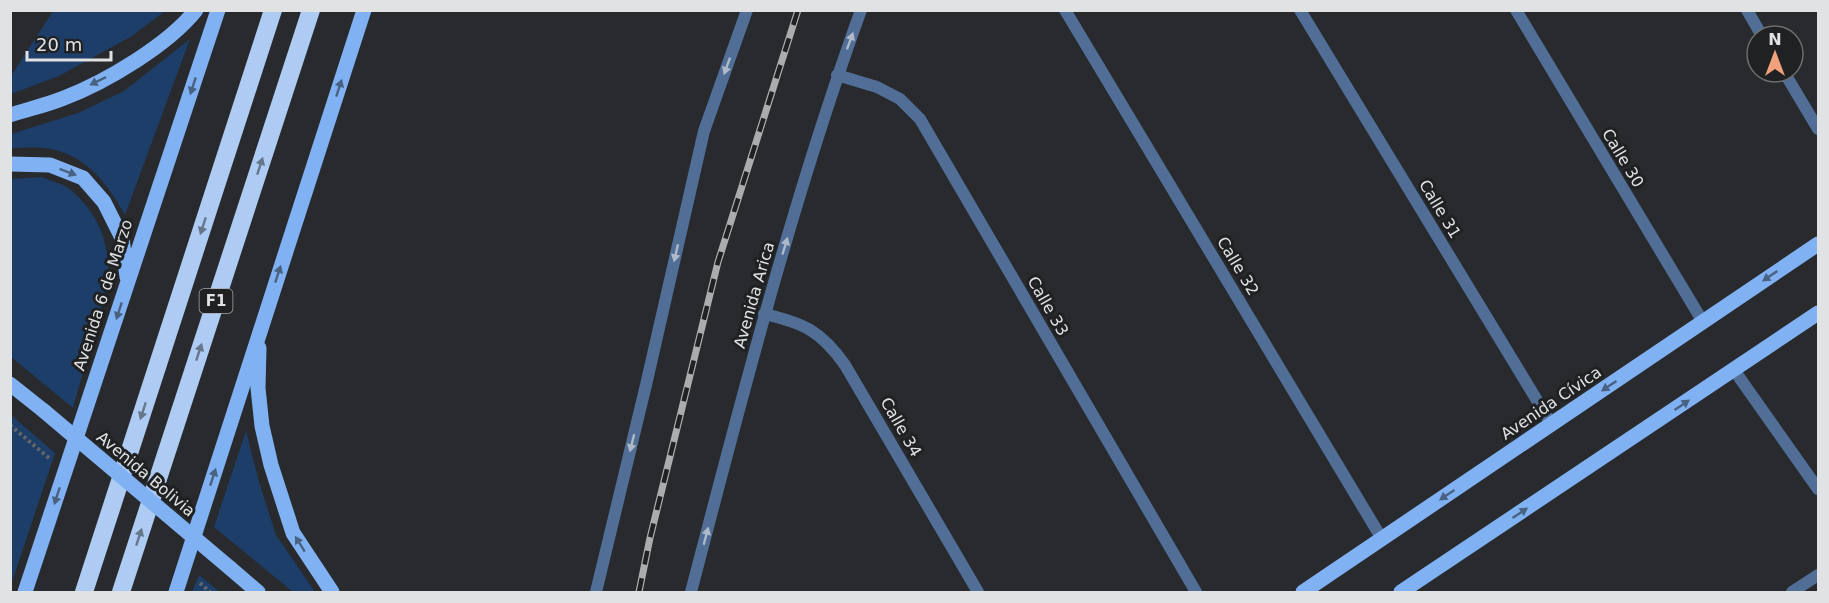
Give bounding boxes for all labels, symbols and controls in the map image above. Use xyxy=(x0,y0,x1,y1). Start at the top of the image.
scale bar xyxy=(27,24,111,62)
north arrow xyxy=(1745,24,1805,84)
text: N xyxy=(1768,30,1782,49)
one-way arrow xyxy=(845,31,855,49)
text: 20 m xyxy=(36,34,82,55)
one-way arrow xyxy=(722,57,732,75)
one-way arrow xyxy=(90,76,107,86)
one-way arrow xyxy=(188,77,197,95)
one-way arrow xyxy=(334,79,344,97)
street label: Calle 30 xyxy=(1598,125,1648,191)
one-way arrow xyxy=(256,157,265,175)
one-way arrow xyxy=(59,167,77,177)
street label: Calle 31 xyxy=(1415,176,1465,242)
street label: Avenida 6 de Marzo xyxy=(70,217,136,373)
one-way arrow xyxy=(198,217,207,235)
street label: Calle 32 xyxy=(1213,233,1263,299)
one-way arrow xyxy=(781,237,790,255)
street label: Avenida Arica xyxy=(730,240,778,350)
one-way arrow xyxy=(671,244,680,263)
one-way arrow xyxy=(274,264,283,282)
one-way arrow xyxy=(1762,271,1778,282)
street label: Calle 33 xyxy=(1023,273,1073,339)
road number: F1 xyxy=(200,289,232,313)
one-way arrow xyxy=(113,302,123,320)
one-way arrow xyxy=(195,343,205,361)
street label: Avenida Cívica xyxy=(1497,362,1605,444)
one-way arrow xyxy=(1601,380,1617,392)
street label: Calle 34 xyxy=(876,394,926,460)
one-way arrow xyxy=(1673,399,1689,411)
one-way arrow xyxy=(138,402,147,420)
street label: Avenida Bolivia xyxy=(93,427,199,521)
one-way arrow xyxy=(627,434,637,453)
one-way arrow xyxy=(209,468,218,486)
one-way arrow xyxy=(52,487,61,505)
one-way arrow xyxy=(1439,490,1456,501)
one-way arrow xyxy=(1511,507,1527,519)
one-way arrow xyxy=(702,527,711,545)
one-way arrow xyxy=(135,528,144,546)
one-way arrow xyxy=(295,536,306,552)

